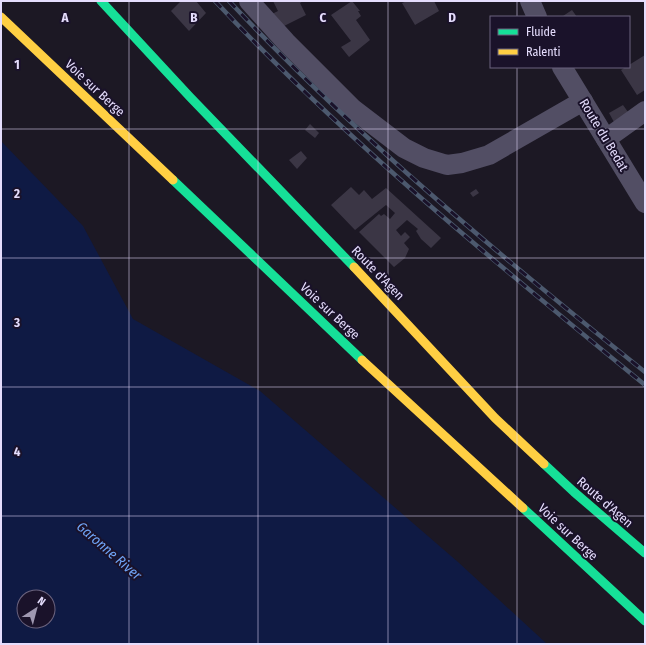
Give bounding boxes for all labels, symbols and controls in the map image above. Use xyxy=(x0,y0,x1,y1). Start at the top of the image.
text: A xyxy=(60,10,69,25)
text: B xyxy=(190,10,198,25)
text: C xyxy=(320,10,327,25)
text: D xyxy=(448,10,456,25)
legend xyxy=(490,16,630,68)
text: Fluide xyxy=(526,25,556,39)
text: Ralenti xyxy=(526,45,561,59)
text: 1 xyxy=(14,57,20,72)
street label: Voie sur Berge xyxy=(62,57,128,119)
street label: Route du Bedat xyxy=(576,96,632,175)
text: 2 xyxy=(13,186,20,201)
street label: Route d'Agen xyxy=(349,243,407,303)
street label: Voie sur Berge xyxy=(297,280,363,342)
text: 3 xyxy=(13,315,20,330)
text: 4 xyxy=(14,444,21,459)
street label: Route d'Agen xyxy=(574,474,636,530)
street label: Voie sur Berge xyxy=(535,501,601,563)
water label: Garonne River xyxy=(73,518,146,585)
north arrow xyxy=(16,589,56,629)
text: N xyxy=(35,594,48,609)

